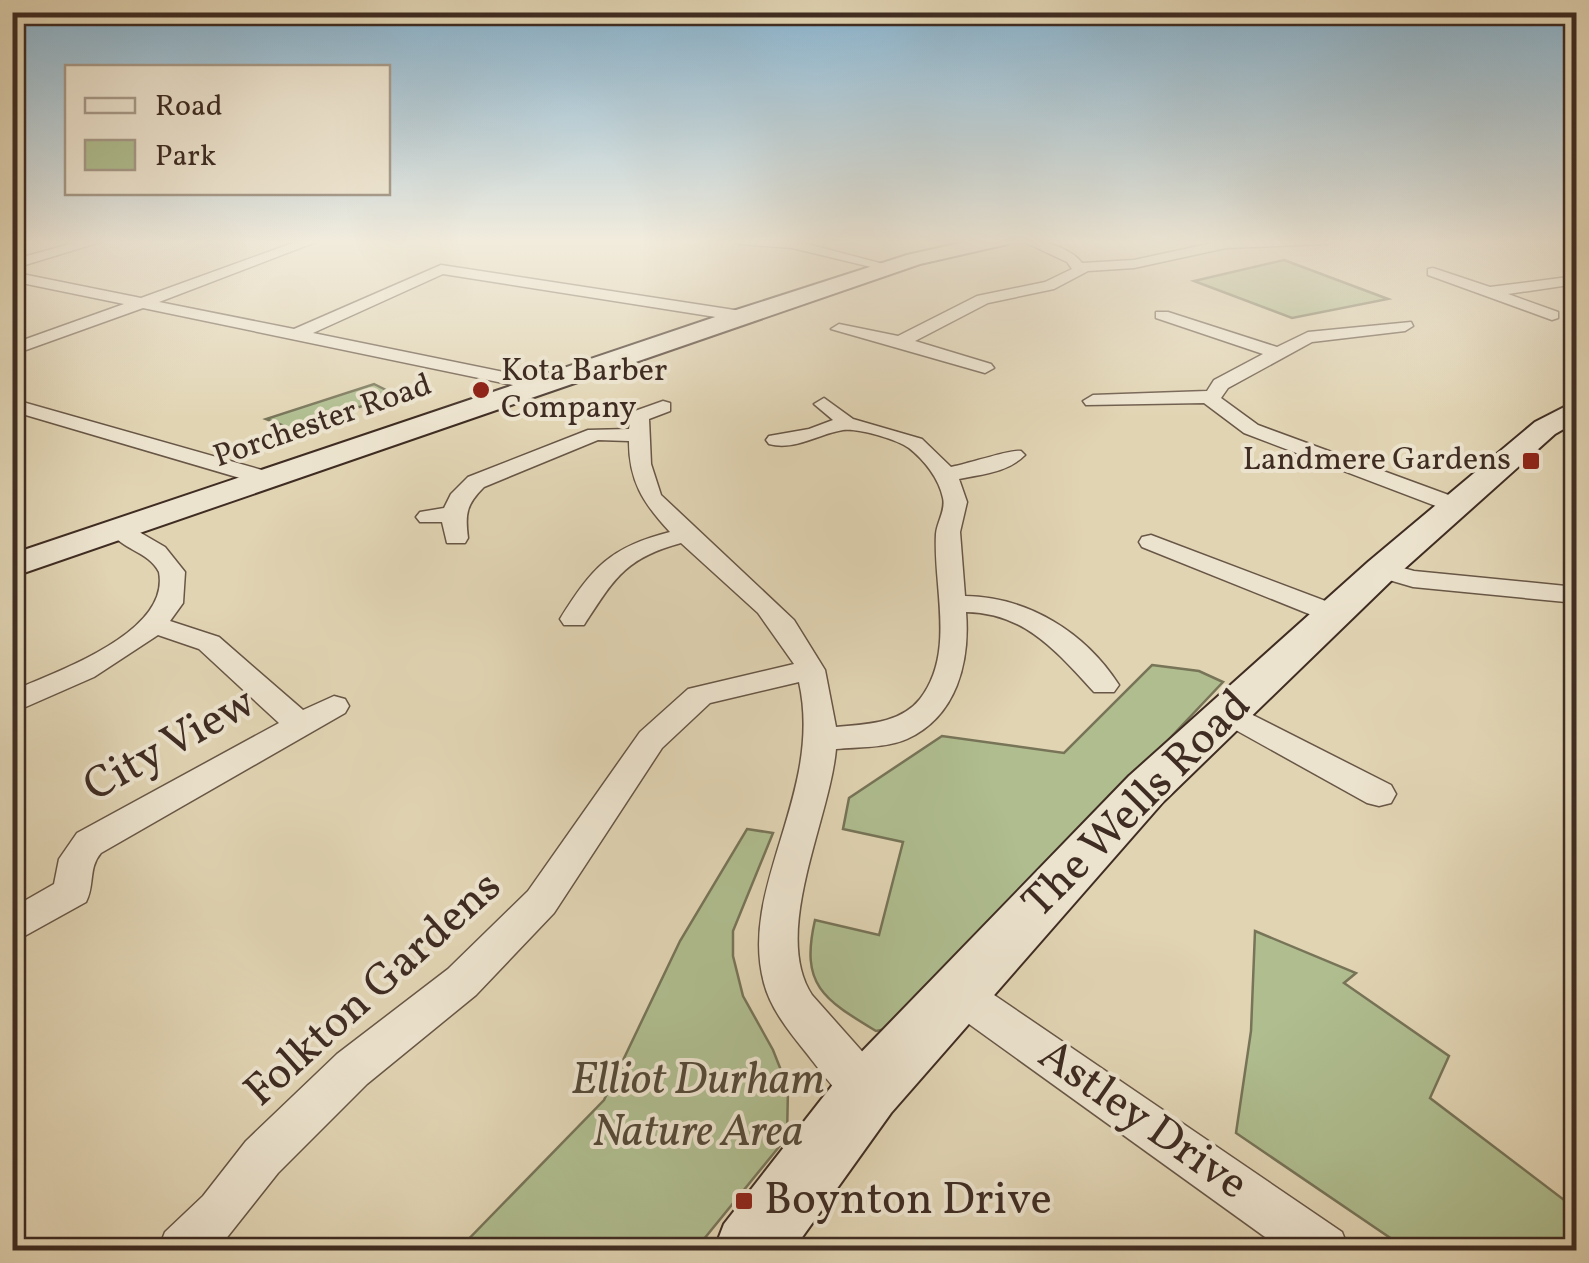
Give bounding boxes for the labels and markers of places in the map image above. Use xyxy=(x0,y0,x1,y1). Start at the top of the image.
place label: Kota Barber Company xyxy=(501,350,667,431)
marker: Kota Barber Company xyxy=(470,379,492,401)
place label: Landmere Gardens xyxy=(1243,439,1511,483)
marker: Landmere Gardens xyxy=(1520,450,1542,472)
place label: Boynton Drive xyxy=(764,1170,1052,1233)
marker: Boynton Drive xyxy=(733,1190,755,1212)

